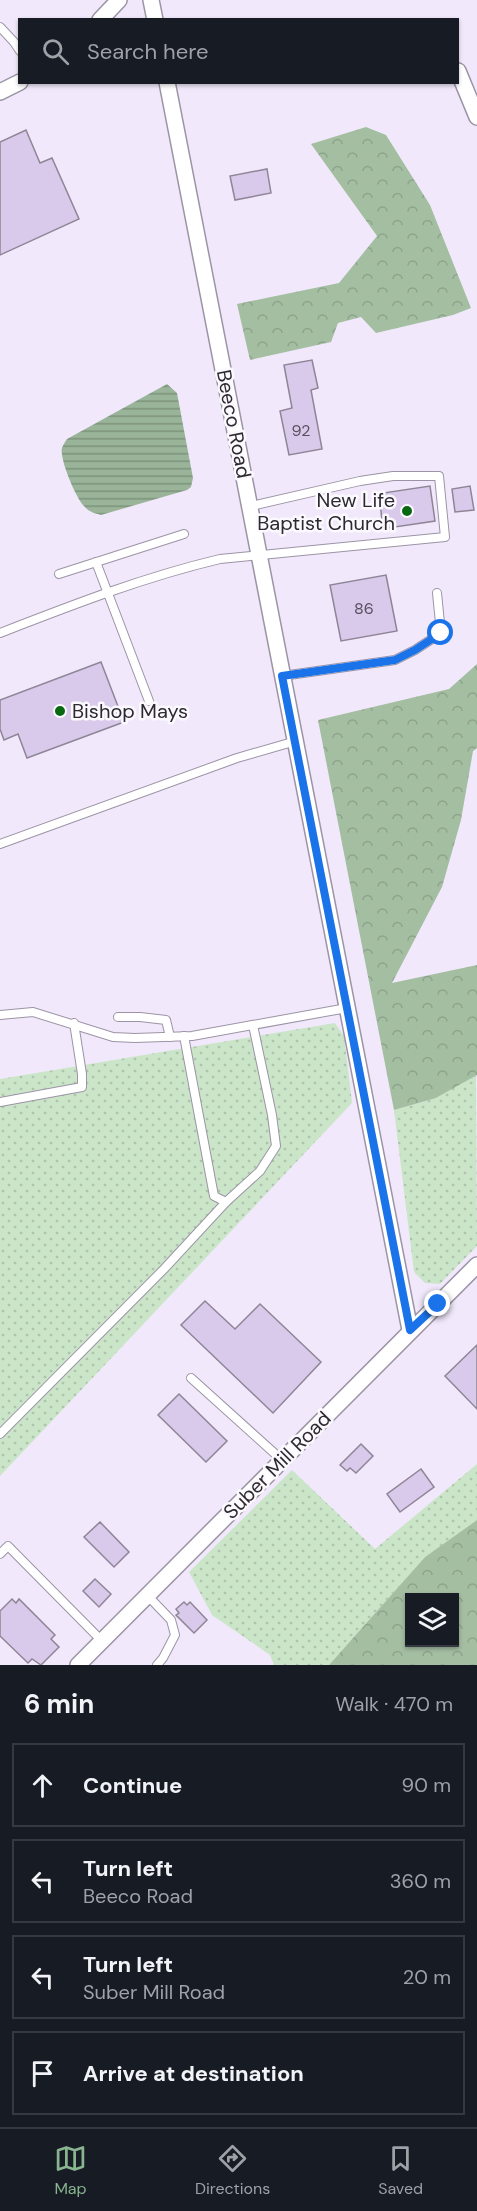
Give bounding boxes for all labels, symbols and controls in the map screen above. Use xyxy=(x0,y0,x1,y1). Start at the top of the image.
search box xyxy=(18,18,459,84)
icon: search xyxy=(39,35,72,68)
text: Search here xyxy=(87,37,208,66)
street label: Beeco Road xyxy=(211,368,257,480)
house number: 92 xyxy=(292,420,311,441)
place label: New Life Baptist Church xyxy=(257,487,395,536)
marker: New Life Baptist Church xyxy=(400,504,414,518)
house number: 86 xyxy=(354,598,374,619)
route start xyxy=(427,619,453,645)
place label: Bishop Mays xyxy=(72,698,188,724)
marker: Bishop Mays xyxy=(53,704,67,718)
route end xyxy=(424,1290,450,1316)
street label: Suber Mill Road xyxy=(218,1406,336,1524)
map controls xyxy=(405,1593,459,1647)
button: layers xyxy=(405,1593,459,1647)
text: 6 min xyxy=(24,1687,94,1721)
text: Walk · 470 m xyxy=(335,1691,453,1717)
icon: ahead xyxy=(26,1769,59,1802)
text: Continue xyxy=(83,1771,182,1800)
text: 90 m xyxy=(402,1772,451,1798)
text: Turn left xyxy=(83,1854,173,1883)
icon: left xyxy=(26,1865,59,1898)
text: 360 m xyxy=(390,1868,451,1894)
text: Beeco Road xyxy=(83,1883,193,1909)
text: Turn left xyxy=(83,1950,173,1979)
icon: left xyxy=(26,1961,59,1994)
text: 20 m xyxy=(403,1964,451,1990)
text: Suber Mill Road xyxy=(83,1979,225,2005)
icon: arrive xyxy=(26,2057,59,2090)
text: Arrive at destination xyxy=(83,2059,304,2088)
tab: Map xyxy=(54,2142,87,2199)
tab: Directions xyxy=(195,2142,270,2199)
tab: Saved xyxy=(378,2142,423,2199)

